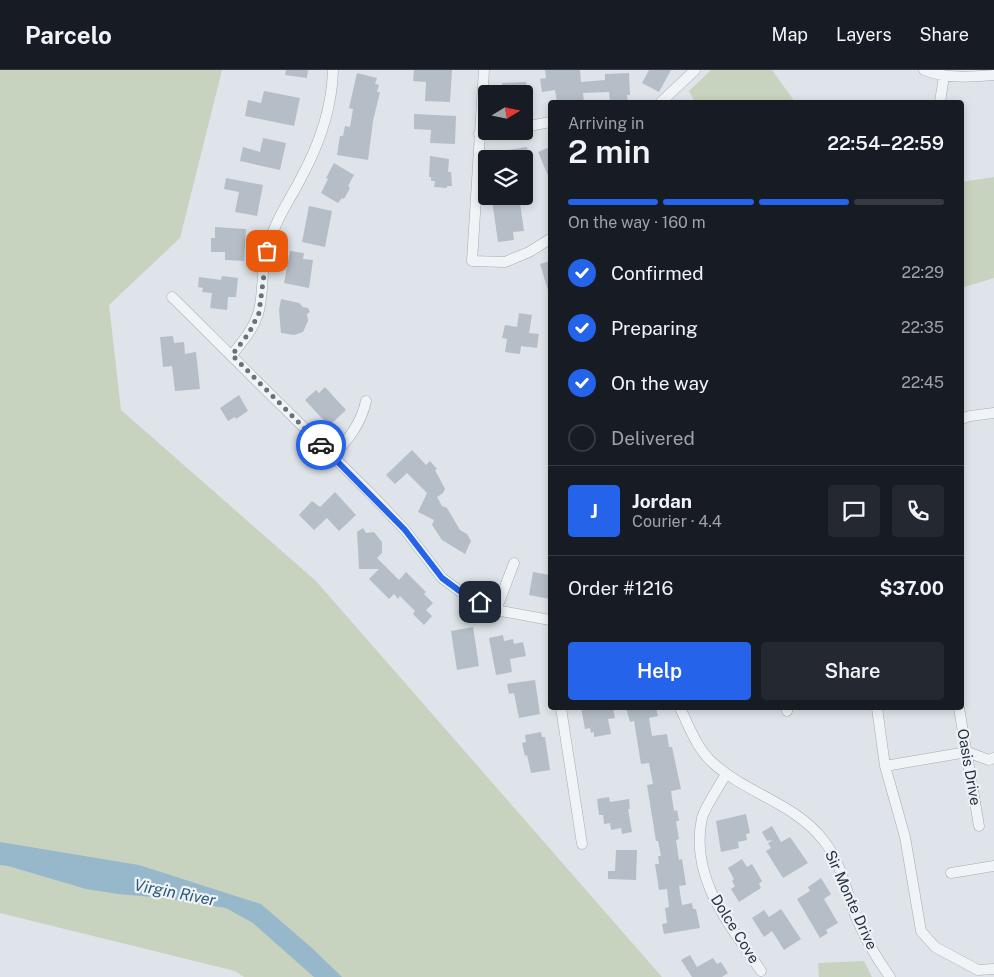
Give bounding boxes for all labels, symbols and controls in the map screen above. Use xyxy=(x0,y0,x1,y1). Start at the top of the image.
text: Parcelo xyxy=(25,21,112,49)
text: Map xyxy=(772,24,808,45)
text: Layers xyxy=(836,24,892,45)
text: Share xyxy=(920,24,969,45)
north arrow xyxy=(478,85,532,140)
map controls xyxy=(478,85,533,205)
text: Arriving in xyxy=(568,114,644,133)
text: 22:54–22:59 xyxy=(827,132,944,154)
text: 2 min xyxy=(568,133,651,170)
button: layers xyxy=(478,150,533,205)
text: On the way · 160 m xyxy=(568,213,706,232)
pin xyxy=(246,230,288,272)
icon: bag xyxy=(253,237,281,265)
icon: check xyxy=(568,259,596,287)
text: Confirmed xyxy=(611,262,704,284)
text: 22:29 xyxy=(901,263,944,282)
icon: check xyxy=(568,314,596,342)
text: Preparing xyxy=(611,317,698,339)
text: 22:35 xyxy=(901,318,944,337)
icon: check xyxy=(568,369,596,397)
text: On the way xyxy=(611,372,709,394)
text: 22:45 xyxy=(901,373,944,392)
courier xyxy=(296,420,346,470)
text: Delivered xyxy=(611,427,695,449)
icon: car xyxy=(307,431,335,459)
button: chat xyxy=(828,485,880,537)
button: phone xyxy=(892,485,944,537)
text: Jordan xyxy=(632,490,692,512)
text: J xyxy=(590,500,598,522)
text: Courier · 4.4 xyxy=(632,512,722,531)
text: Order #1216 xyxy=(568,577,673,599)
text: $37.00 xyxy=(879,577,944,599)
pin xyxy=(459,581,501,623)
icon: home xyxy=(466,588,494,616)
button: Help xyxy=(568,642,751,700)
button: Share xyxy=(761,642,944,700)
street label: Oasis Drive xyxy=(954,727,985,807)
street label: Sir Monte Drive xyxy=(822,847,881,952)
water label: Virgin River xyxy=(132,875,218,910)
street label: Dolce Cove xyxy=(708,891,763,966)

